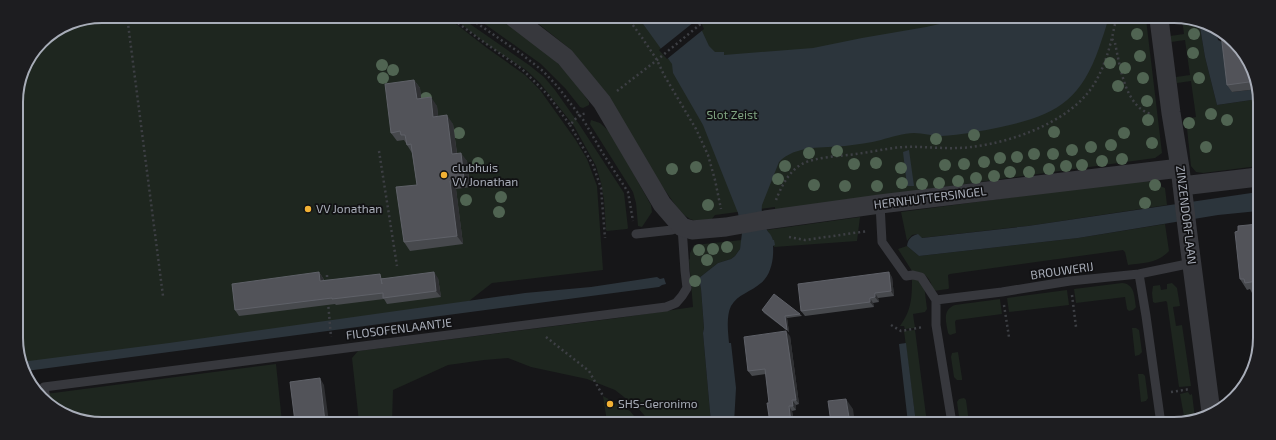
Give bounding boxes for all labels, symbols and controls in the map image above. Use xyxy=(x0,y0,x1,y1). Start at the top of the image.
park label: Slot Zeist xyxy=(706,107,758,121)
place label: clubhuis VV Jonathan xyxy=(452,160,518,188)
street label: ZINZENDORFLAAN xyxy=(1174,164,1200,265)
marker: clubhuis VV Jonathan xyxy=(439,170,449,180)
street label: HERNHUTTERSINGEL xyxy=(873,183,987,211)
place label: VV Jonathan xyxy=(316,201,382,215)
marker: VV Jonathan xyxy=(303,204,313,214)
street label: BROUWERIJ xyxy=(1029,259,1094,281)
street label: FILOSOFENLAANTJE xyxy=(345,315,453,341)
place label: SHS-Geronimo xyxy=(618,396,698,410)
marker: SHS-Geronimo xyxy=(605,399,615,409)

